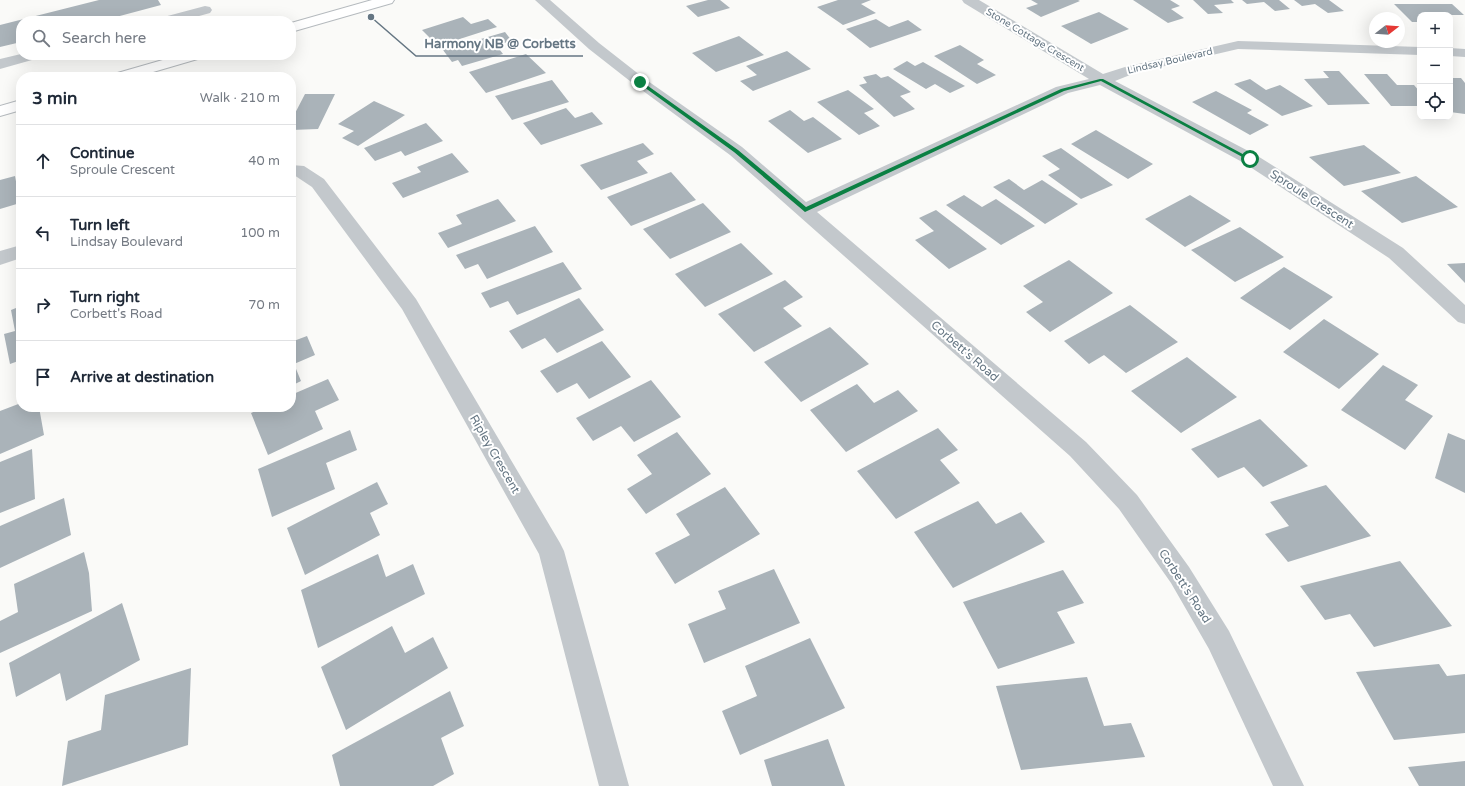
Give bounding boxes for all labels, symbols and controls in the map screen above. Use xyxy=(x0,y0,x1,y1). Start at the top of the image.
street label: Stone Cottage Crescent xyxy=(984,6,1086,74)
north arrow xyxy=(1369,12,1405,48)
map controls xyxy=(1417,12,1453,120)
button: + xyxy=(1417,12,1453,48)
search box xyxy=(16,16,296,60)
icon: search xyxy=(30,27,52,49)
text: Search here xyxy=(62,29,146,47)
callout: Harmony NB @ Corbetts xyxy=(416,31,583,56)
text: Harmony NB @ Corbetts xyxy=(424,36,576,52)
street label: Lindsay Boulevard xyxy=(1126,45,1214,77)
button: − xyxy=(1417,48,1453,84)
route end xyxy=(631,73,649,91)
button: locate xyxy=(1417,84,1453,120)
text: 3 min xyxy=(32,88,77,109)
text: Walk · 210 m xyxy=(200,90,280,106)
text: Continue xyxy=(70,144,134,162)
icon: ahead xyxy=(32,150,54,172)
route start xyxy=(1241,150,1259,168)
text: 40 m xyxy=(248,153,280,169)
text: Sproule Crescent xyxy=(70,162,175,178)
street label: Sproule Crescent xyxy=(1268,167,1357,231)
text: Turn left xyxy=(70,216,130,234)
icon: left xyxy=(32,222,54,244)
text: 100 m xyxy=(240,225,280,241)
text: Lindsay Boulevard xyxy=(70,234,183,250)
text: Turn right xyxy=(70,288,140,306)
icon: right xyxy=(32,294,54,316)
text: 70 m xyxy=(248,297,280,313)
text: Corbett's Road xyxy=(70,306,162,322)
street label: Corbett's Road xyxy=(928,318,1002,384)
icon: arrive xyxy=(32,366,54,388)
text: Arrive at destination xyxy=(70,368,214,386)
street label: Ripley Crescent xyxy=(467,412,523,496)
street label: Corbett's Road xyxy=(1156,546,1214,626)

